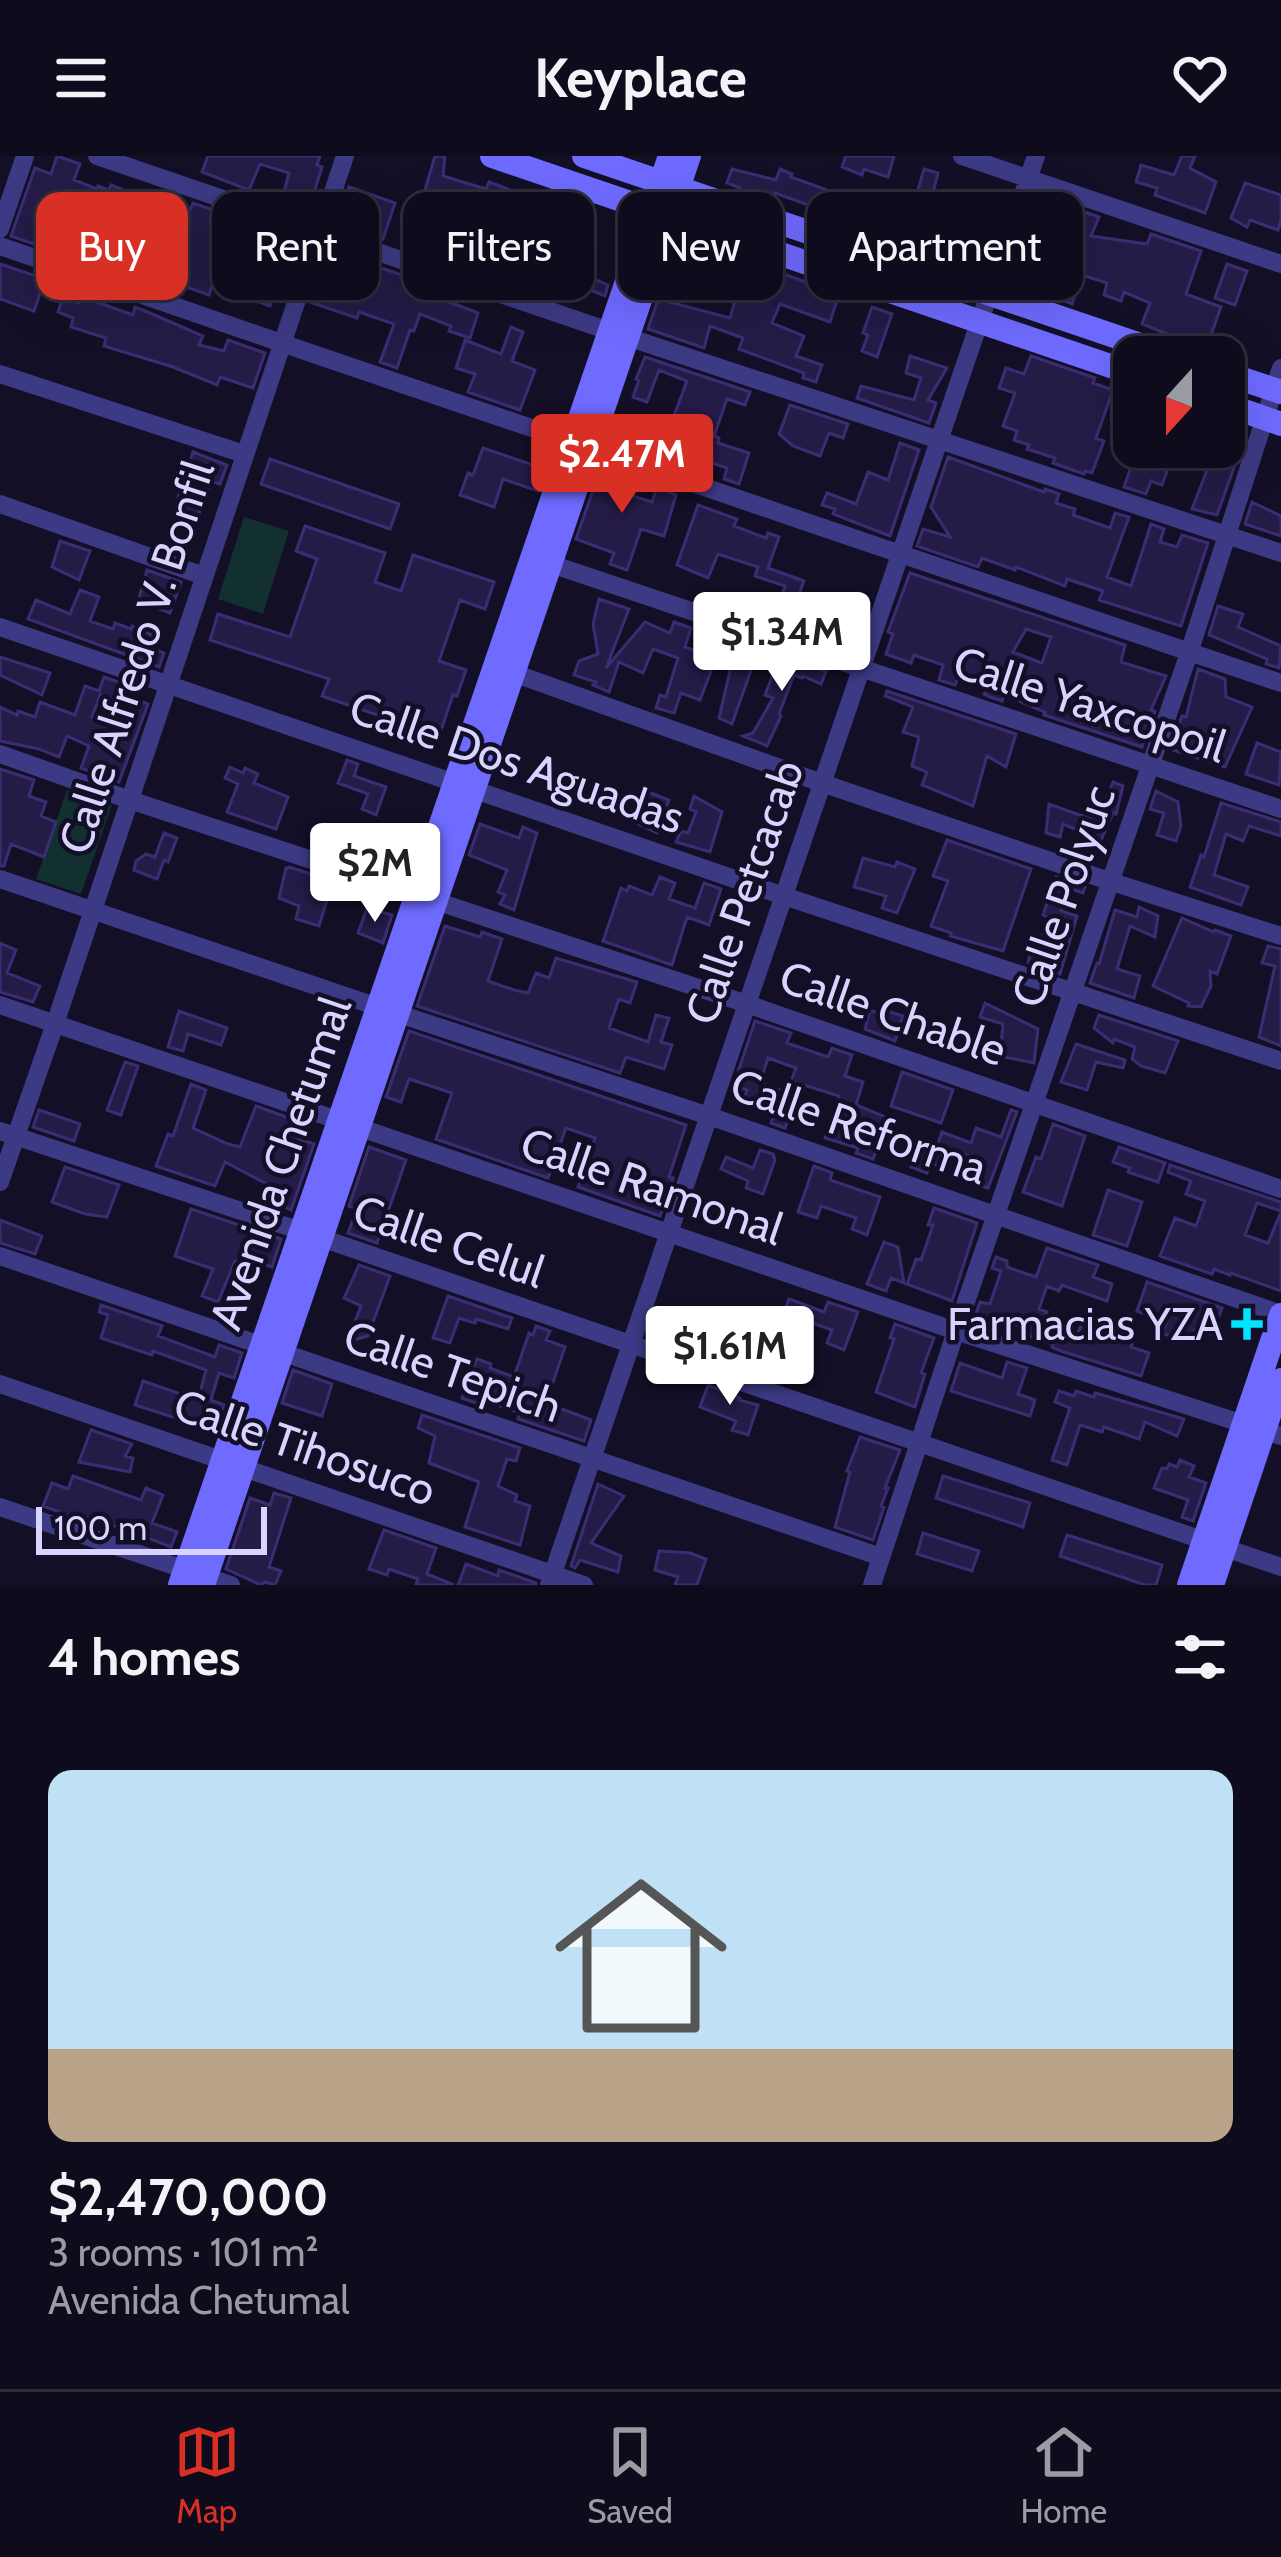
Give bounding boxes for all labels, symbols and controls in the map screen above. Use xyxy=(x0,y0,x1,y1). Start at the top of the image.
icon: menu xyxy=(48,45,114,111)
text: Keyplace xyxy=(534,45,747,111)
icon: heart xyxy=(1167,45,1233,111)
chip: Buy xyxy=(36,192,188,300)
chip: Rent xyxy=(212,192,379,300)
chip: Filters xyxy=(403,192,594,300)
chip: New xyxy=(618,192,783,300)
chip: Apartment xyxy=(807,192,1083,300)
north arrow xyxy=(1113,336,1245,468)
map controls xyxy=(1113,336,1245,468)
pin: $2.47M xyxy=(524,414,720,516)
text: $2.47M xyxy=(558,429,686,477)
street label: Calle Alfredo V. Bonfil xyxy=(47,454,225,860)
pin: $1.34M xyxy=(684,592,880,694)
text: $1.34M xyxy=(720,607,844,655)
street label: Calle Yaxcopoil xyxy=(947,635,1233,774)
street label: Calle Dos Aguadas xyxy=(343,680,691,844)
street label: Calle Petcacab xyxy=(674,753,814,1031)
street label: Calle Polyuc xyxy=(1000,778,1126,1014)
pin: $2M xyxy=(317,823,433,925)
text: $2M xyxy=(337,838,413,886)
street label: Calle Chable xyxy=(773,949,1013,1077)
street label: Avenida Chetumal xyxy=(198,989,362,1336)
street label: Calle Reforma xyxy=(724,1057,995,1195)
street label: Calle Ramonal xyxy=(514,1116,790,1256)
street label: Calle Celul xyxy=(346,1183,552,1299)
place label: Farmacias YZA xyxy=(947,1297,1223,1351)
pin: $1.61M xyxy=(632,1306,828,1408)
street label: Calle Tepich xyxy=(337,1309,569,1433)
marker: Farmacias YZA xyxy=(1234,1311,1260,1337)
text: $1.61M xyxy=(673,1321,787,1369)
street label: Calle Tihosuco xyxy=(167,1377,443,1517)
scale bar xyxy=(36,1501,267,1554)
text: 100 m xyxy=(54,1508,147,1548)
icon: filters xyxy=(1167,1624,1233,1690)
text: 4 homes xyxy=(48,1626,240,1688)
icon: home xyxy=(533,1848,749,2064)
text: $2,470,000 xyxy=(48,2166,328,2228)
text: 3 rooms · 101 m² xyxy=(48,2228,318,2276)
text: Avenida Chetumal xyxy=(48,2276,350,2324)
tab: Map xyxy=(174,2419,240,2531)
tab: Saved xyxy=(587,2419,673,2531)
tab: Home xyxy=(1020,2419,1107,2531)

